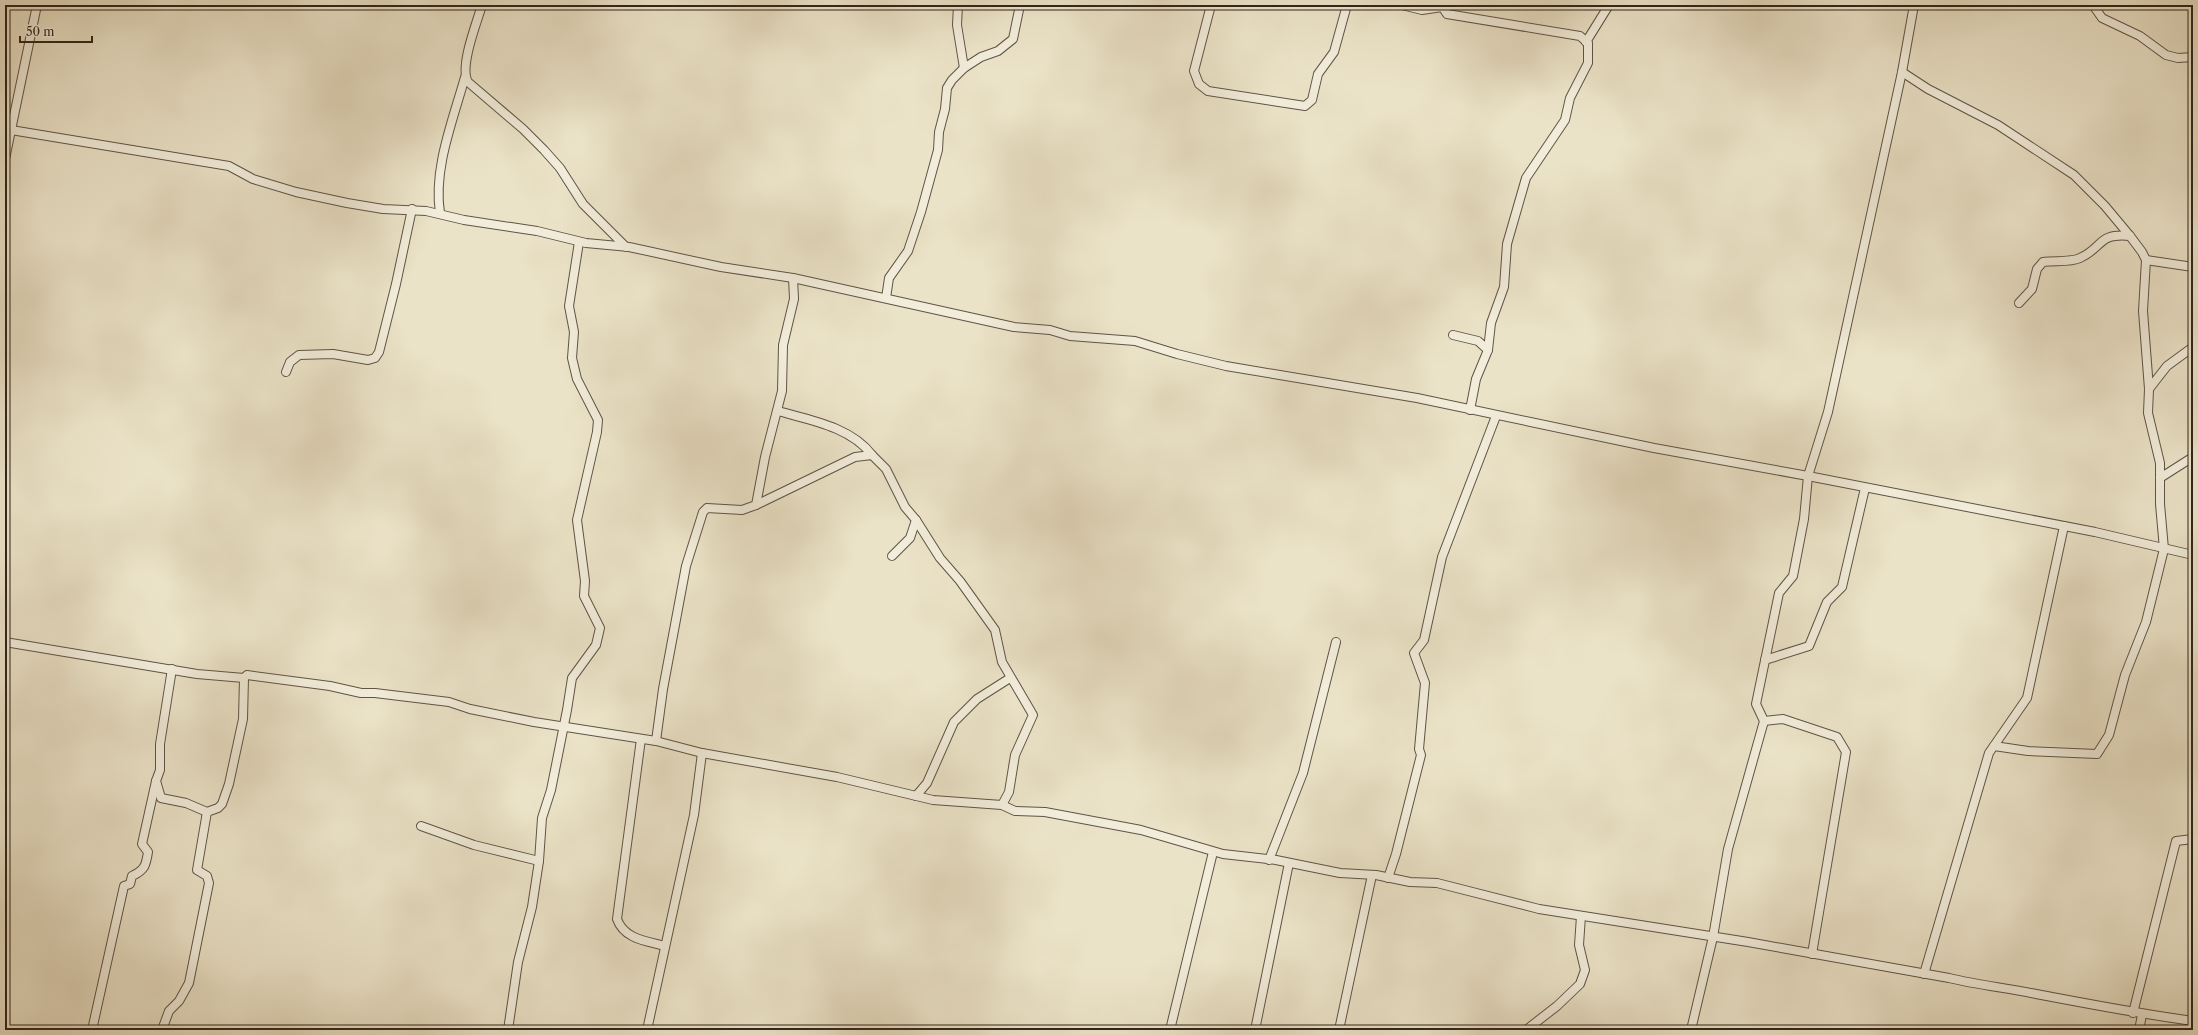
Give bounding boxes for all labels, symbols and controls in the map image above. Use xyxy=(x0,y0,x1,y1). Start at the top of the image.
scale bar xyxy=(20,18,92,44)
text: 50 m xyxy=(26,24,55,39)

